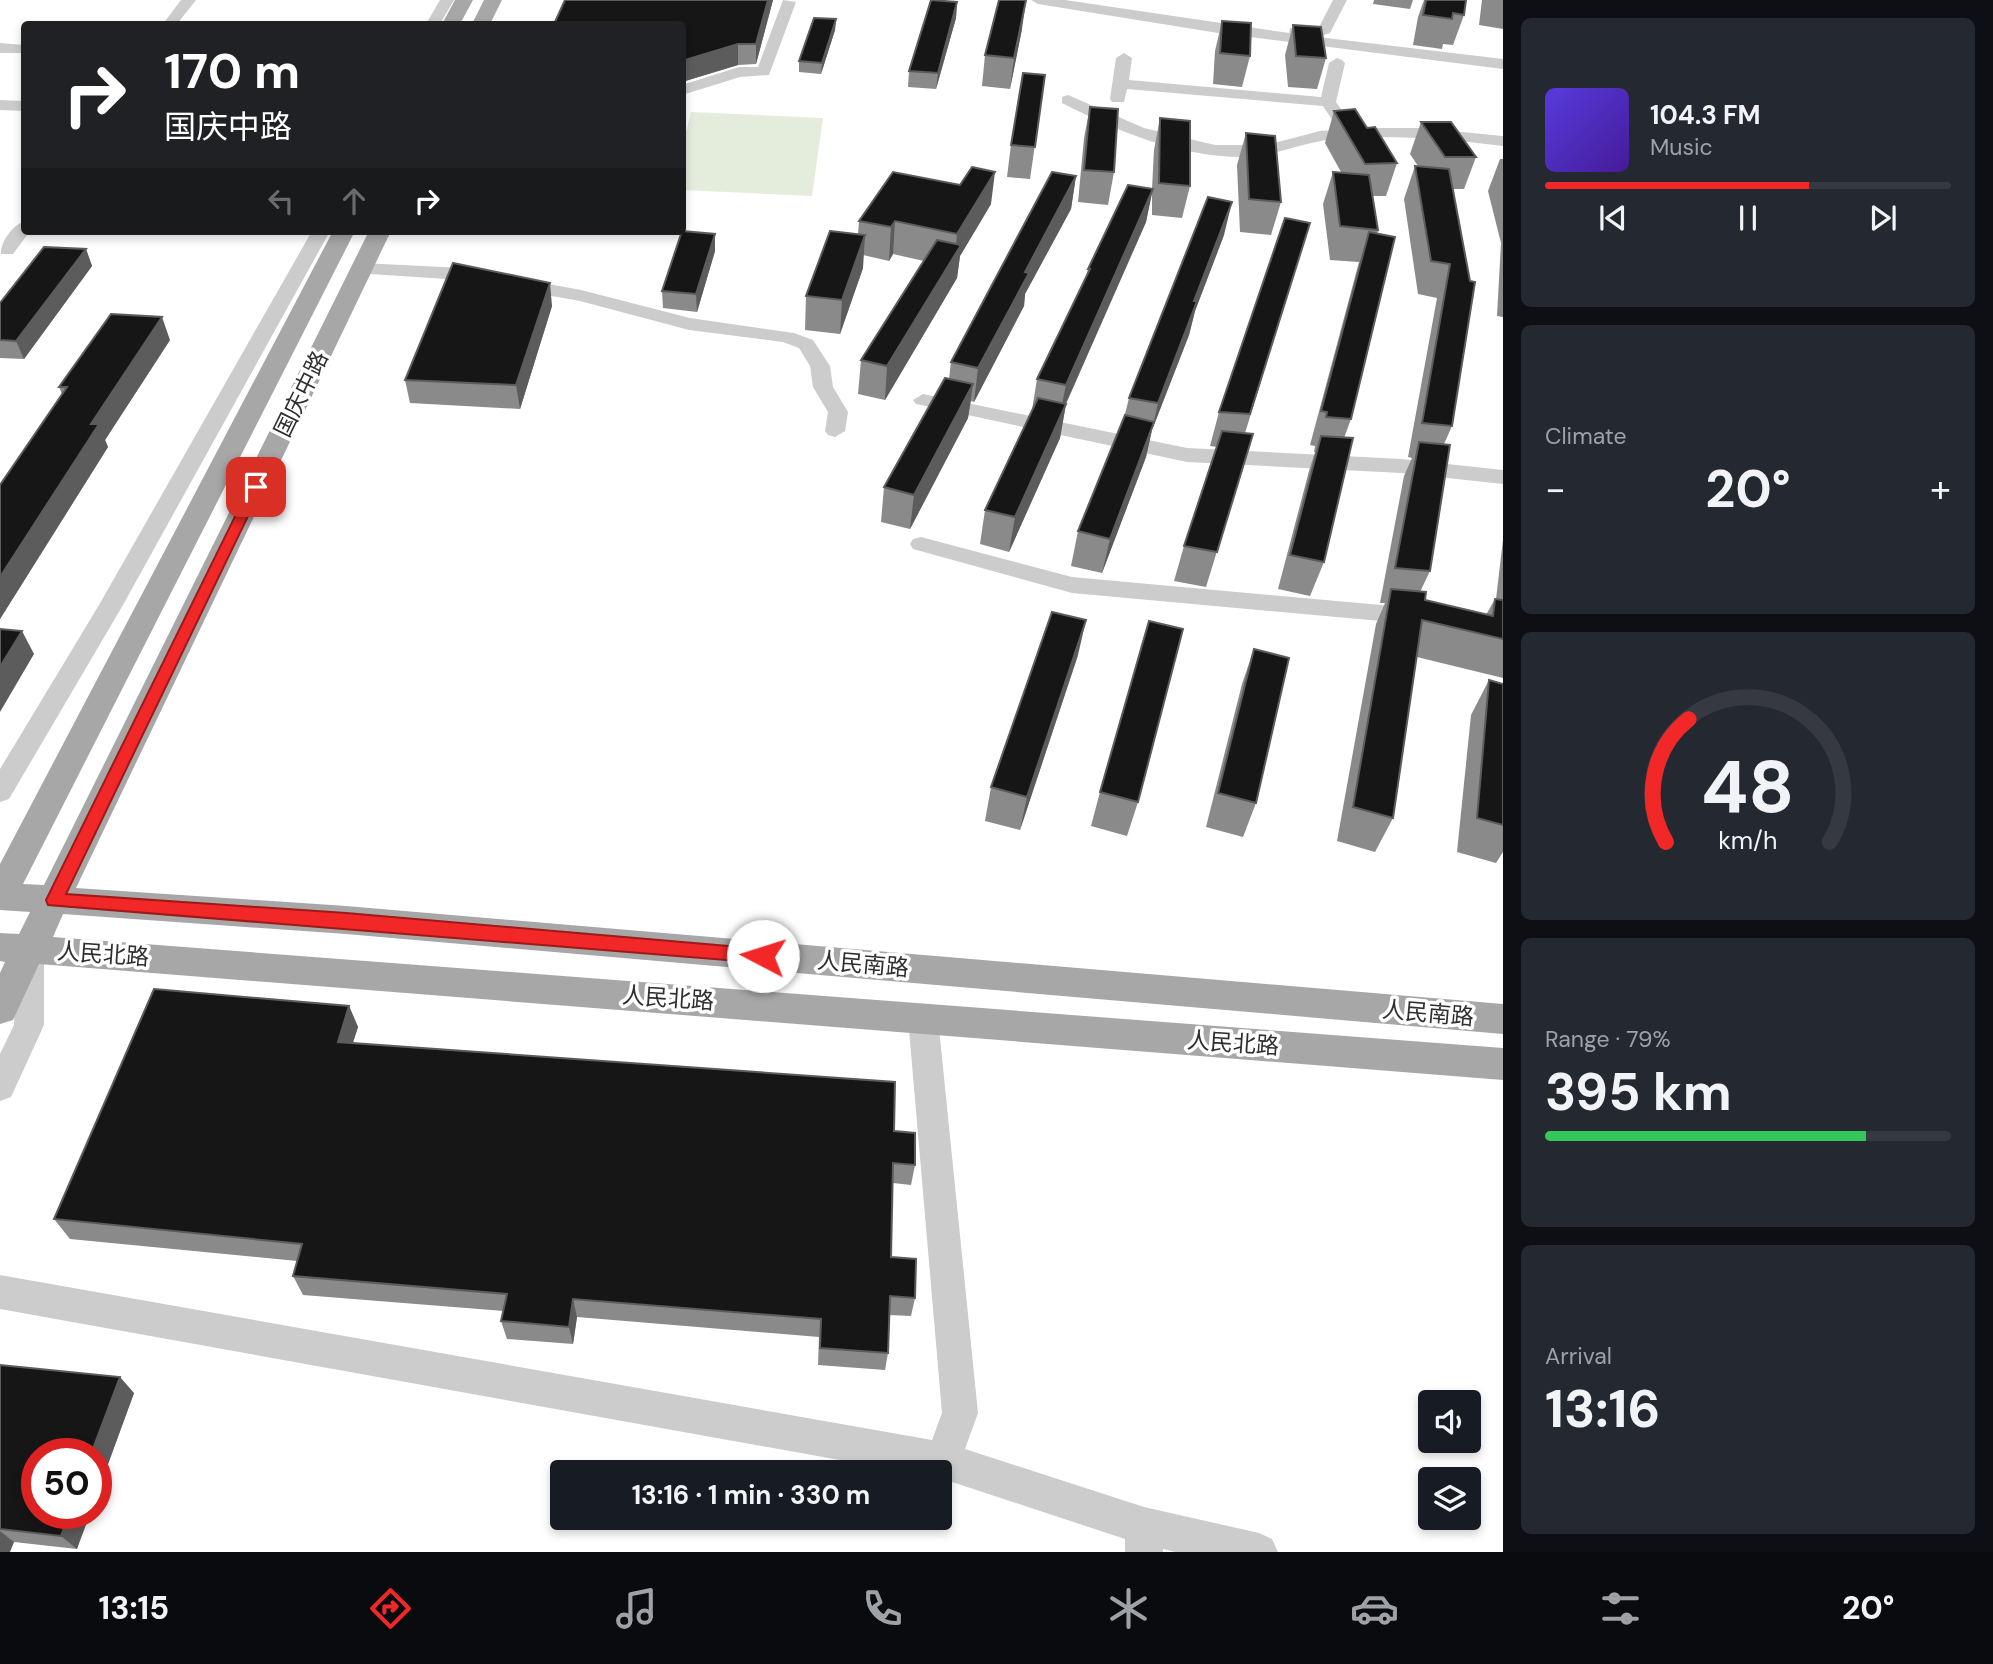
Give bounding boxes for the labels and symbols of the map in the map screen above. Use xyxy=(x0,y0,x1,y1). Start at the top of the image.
street label: 国庆中路 xyxy=(267,346,335,442)
pin xyxy=(226,457,286,517)
position arrow xyxy=(726,919,800,993)
street label: 人民北路 xyxy=(56,936,150,972)
street label: 人民南路 xyxy=(816,945,910,983)
street label: 人民北路 xyxy=(621,980,715,1016)
street label: 人民南路 xyxy=(1381,994,1475,1032)
street label: 人民北路 xyxy=(1186,1025,1280,1061)
speed limit sign: 50 xyxy=(21,1438,112,1529)

